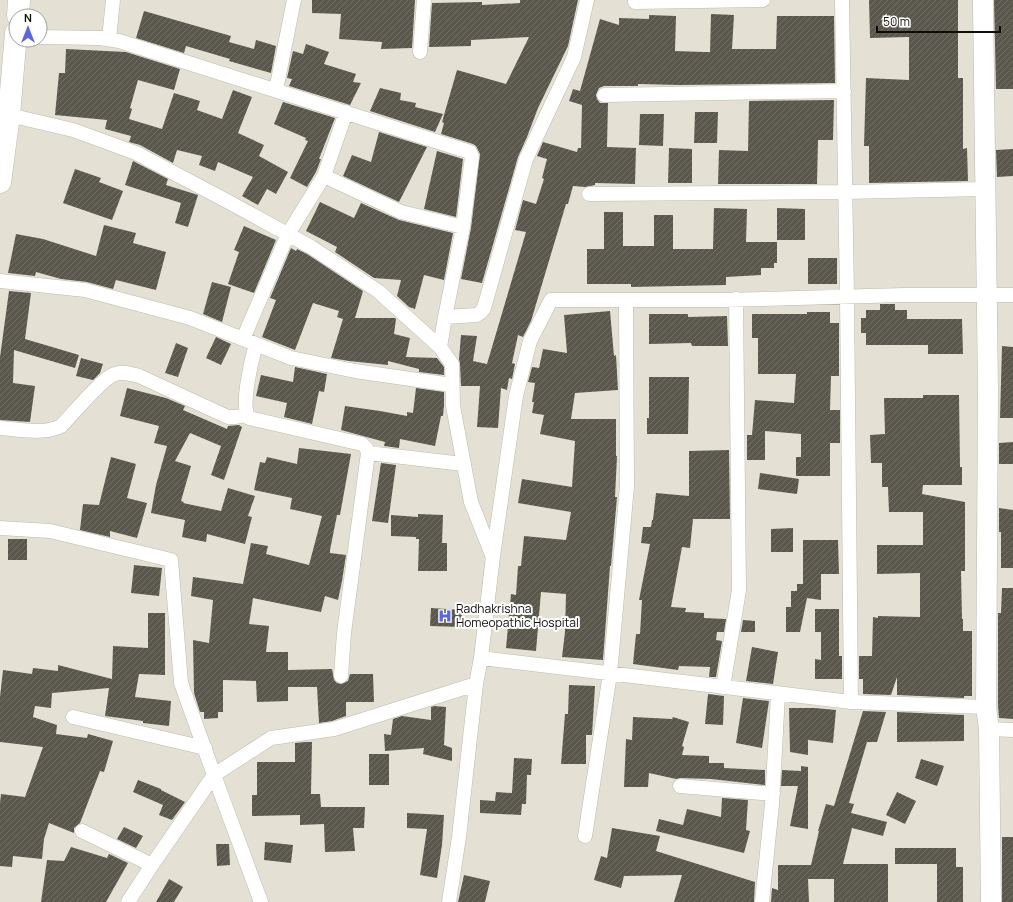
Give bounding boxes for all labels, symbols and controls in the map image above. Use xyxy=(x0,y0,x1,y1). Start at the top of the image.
north arrow xyxy=(8,8,48,48)
scale bar xyxy=(877,8,1000,34)
text: N xyxy=(24,10,32,25)
text: 50 m xyxy=(883,13,910,30)
place label: Radhakrishna Homeopathic Hospital xyxy=(456,600,579,631)
hospital icon: Radhakrishna Homeopathic Hospital xyxy=(437,608,453,624)

